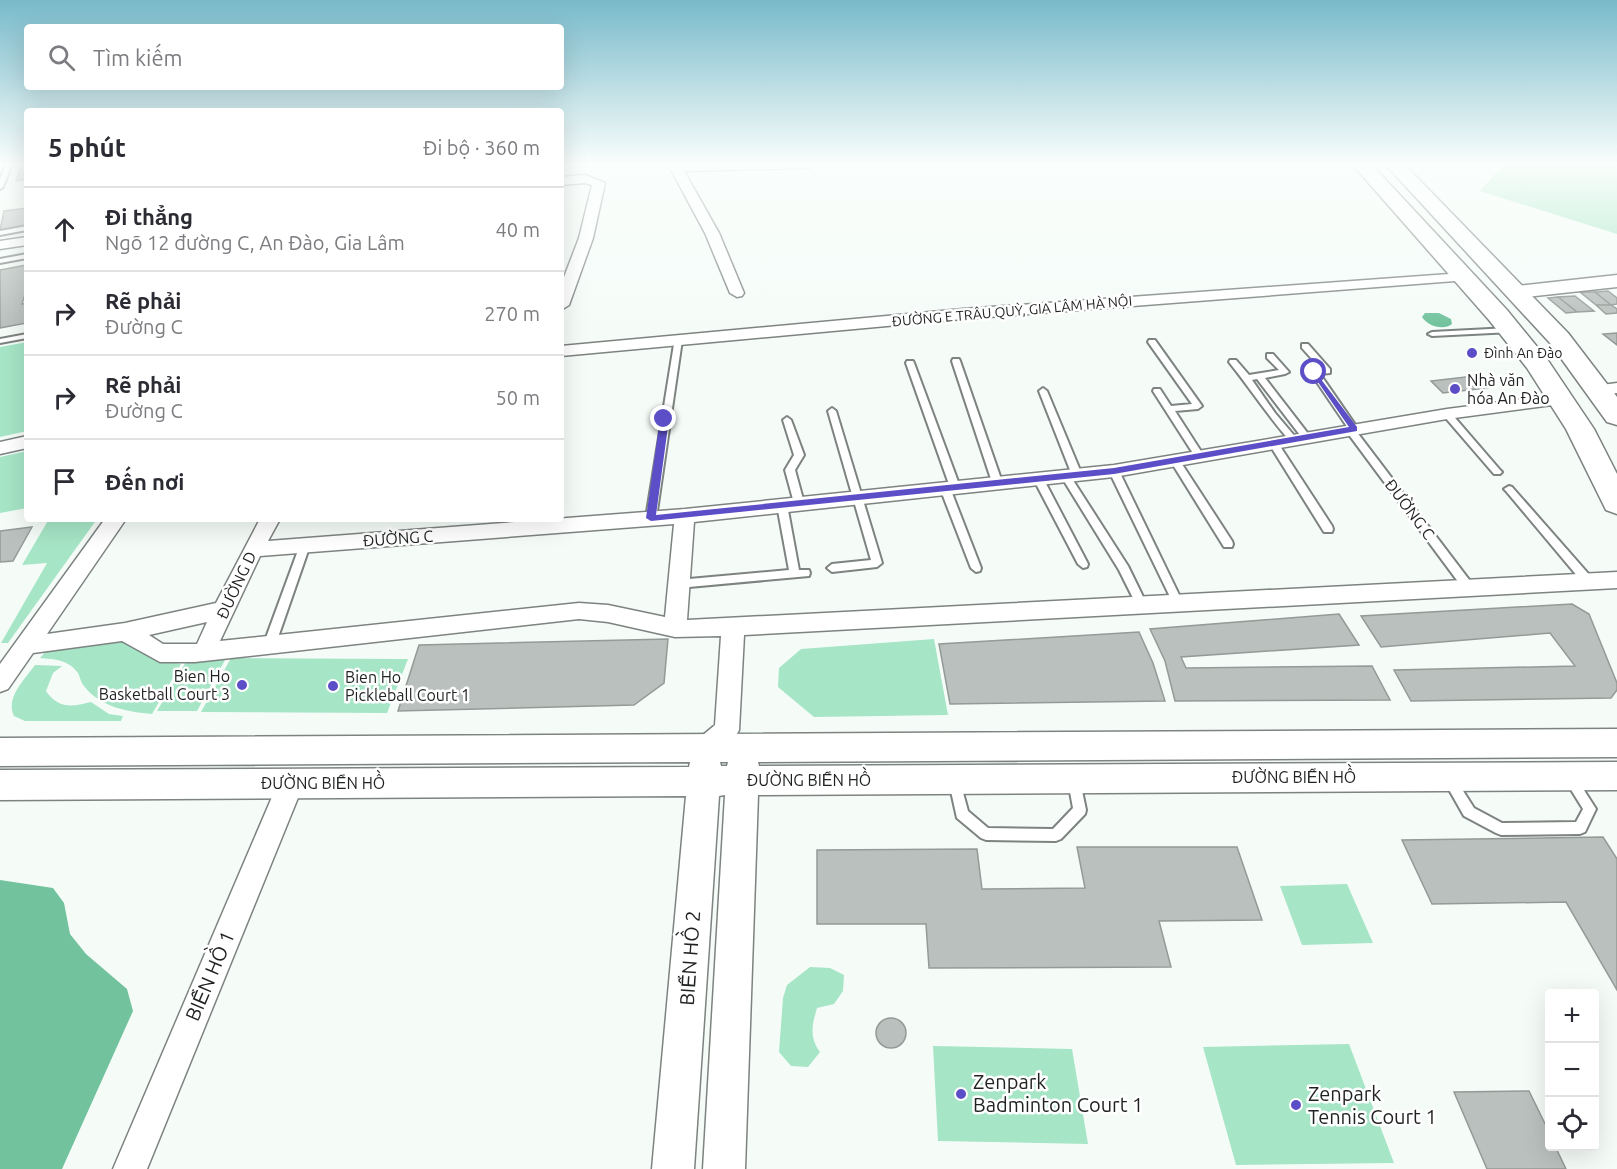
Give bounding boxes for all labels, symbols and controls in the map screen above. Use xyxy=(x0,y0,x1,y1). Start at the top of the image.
search box xyxy=(24,24,564,90)
icon: search xyxy=(45,41,78,74)
text: Tìm kiếm xyxy=(93,45,183,70)
text: 5 phút xyxy=(48,133,126,162)
text: Đi bộ · 360 m xyxy=(423,136,540,159)
text: Đi thẳng xyxy=(105,204,193,229)
icon: ahead xyxy=(48,213,81,246)
text: 40 m xyxy=(496,218,540,241)
text: Ngõ 12 đường C, An Đào, Gia Lâm xyxy=(105,231,405,254)
text: Rẽ phải xyxy=(105,288,181,313)
street label: ĐƯỜNG E TRÂU QUỲ, GIA LÂM HÀ NỘI xyxy=(891,291,1133,329)
icon: right xyxy=(48,297,81,330)
text: 270 m xyxy=(484,302,540,325)
text: Đường C xyxy=(105,315,183,338)
place label: Đình An Đào xyxy=(1484,345,1562,361)
marker: Đình An Đào xyxy=(1465,346,1479,360)
route start xyxy=(1300,358,1326,384)
place label: Nhà văn hóa An Đào xyxy=(1467,371,1550,407)
text: Rẽ phải xyxy=(105,372,181,397)
icon: right xyxy=(48,381,81,414)
marker: Nhà văn hóa An Đào xyxy=(1448,382,1462,396)
text: 50 m xyxy=(496,386,540,409)
text: Đường C xyxy=(105,399,183,422)
route end xyxy=(650,405,676,431)
icon: arrive xyxy=(48,465,81,498)
text: Đến nơi xyxy=(105,469,184,494)
street label: ĐƯỜNG C xyxy=(1382,474,1440,543)
street label: ĐƯỜNG C xyxy=(362,525,434,549)
street label: ĐƯỜNG D xyxy=(211,548,259,621)
place label: Bien Ho Basketball Court 3 xyxy=(99,667,230,703)
place label: Bien Ho Pickleball Court 1 xyxy=(345,668,470,704)
marker: Bien Ho Basketball Court 3 xyxy=(235,678,249,692)
marker: Bien Ho Pickleball Court 1 xyxy=(326,679,340,693)
street label: ĐƯỜNG BIỂN HỒ xyxy=(1232,763,1356,786)
street label: ĐƯỜNG BIỂN HỒ xyxy=(747,766,871,789)
street label: ĐƯỜNG BIỂN HỒ xyxy=(261,769,385,792)
street label: BIỂN HỒ 2 xyxy=(669,909,704,1006)
street label: BIỂN HỒ 1 xyxy=(175,925,239,1024)
map controls xyxy=(1545,989,1599,1151)
button: + xyxy=(1545,989,1599,1043)
button: − xyxy=(1545,1043,1599,1097)
place label: Zenpark Badminton Court 1 xyxy=(973,1070,1143,1116)
place label: Zenpark Tennis Court 1 xyxy=(1308,1082,1437,1128)
marker: Zenpark Badminton Court 1 xyxy=(954,1087,968,1101)
button: locate xyxy=(1545,1097,1599,1151)
marker: Zenpark Tennis Court 1 xyxy=(1289,1098,1303,1112)

